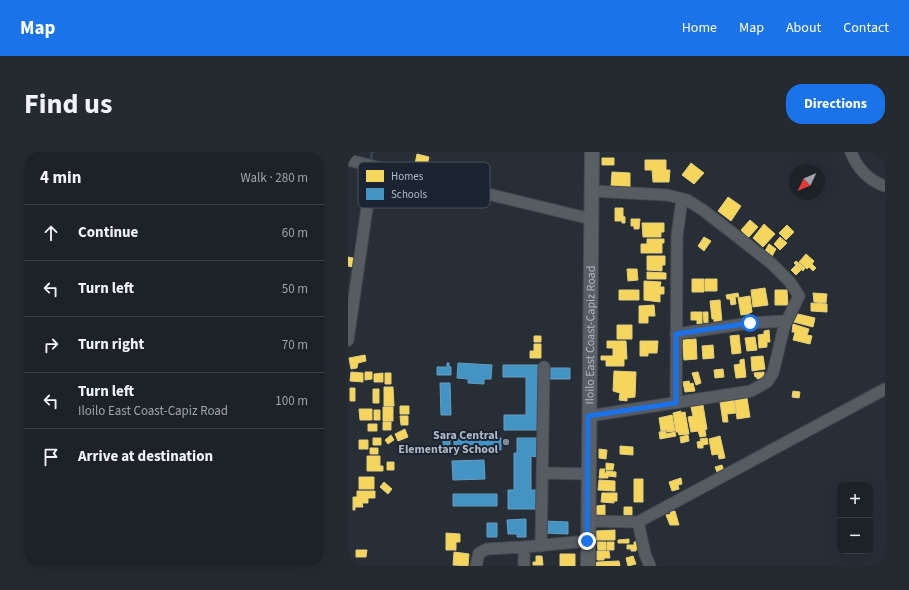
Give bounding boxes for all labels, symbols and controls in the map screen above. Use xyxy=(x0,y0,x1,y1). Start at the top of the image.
text: Map xyxy=(20,15,55,42)
text: Home xyxy=(682,18,717,38)
text: Map xyxy=(739,18,764,38)
text: About xyxy=(786,18,821,38)
text: Contact xyxy=(843,18,889,38)
text: Find us xyxy=(24,84,112,124)
button: Directions xyxy=(786,84,885,124)
legend xyxy=(358,162,490,208)
north arrow xyxy=(789,164,825,200)
text: 4 min xyxy=(40,166,81,190)
text: Walk · 280 m xyxy=(240,169,308,187)
text: Homes xyxy=(391,169,424,184)
text: Schools xyxy=(391,187,428,202)
icon: ahead xyxy=(40,222,62,244)
text: Continue xyxy=(78,222,138,243)
text: 60 m xyxy=(282,224,308,242)
street label: Iloilo East Coast-Capiz Road xyxy=(582,266,600,404)
icon: left xyxy=(40,278,62,300)
text: Turn left xyxy=(78,278,134,299)
text: 50 m xyxy=(282,280,308,298)
route start xyxy=(741,314,759,332)
icon: right xyxy=(40,334,62,356)
text: Turn right xyxy=(78,334,144,355)
text: 70 m xyxy=(282,336,308,354)
text: Turn left xyxy=(78,381,134,402)
icon: left xyxy=(40,390,62,412)
text: 100 m xyxy=(275,392,308,410)
text: Iloilo East Coast-Capiz Road xyxy=(78,402,228,420)
place label: Sara Central Elementary School xyxy=(398,427,499,458)
marker: Sara Central Elementary School xyxy=(501,437,511,447)
icon: arrive xyxy=(40,446,62,468)
text: Arrive at destination xyxy=(78,446,213,467)
map controls xyxy=(837,482,873,554)
button: + xyxy=(837,482,873,518)
button: − xyxy=(837,518,873,554)
route end xyxy=(578,532,596,550)

